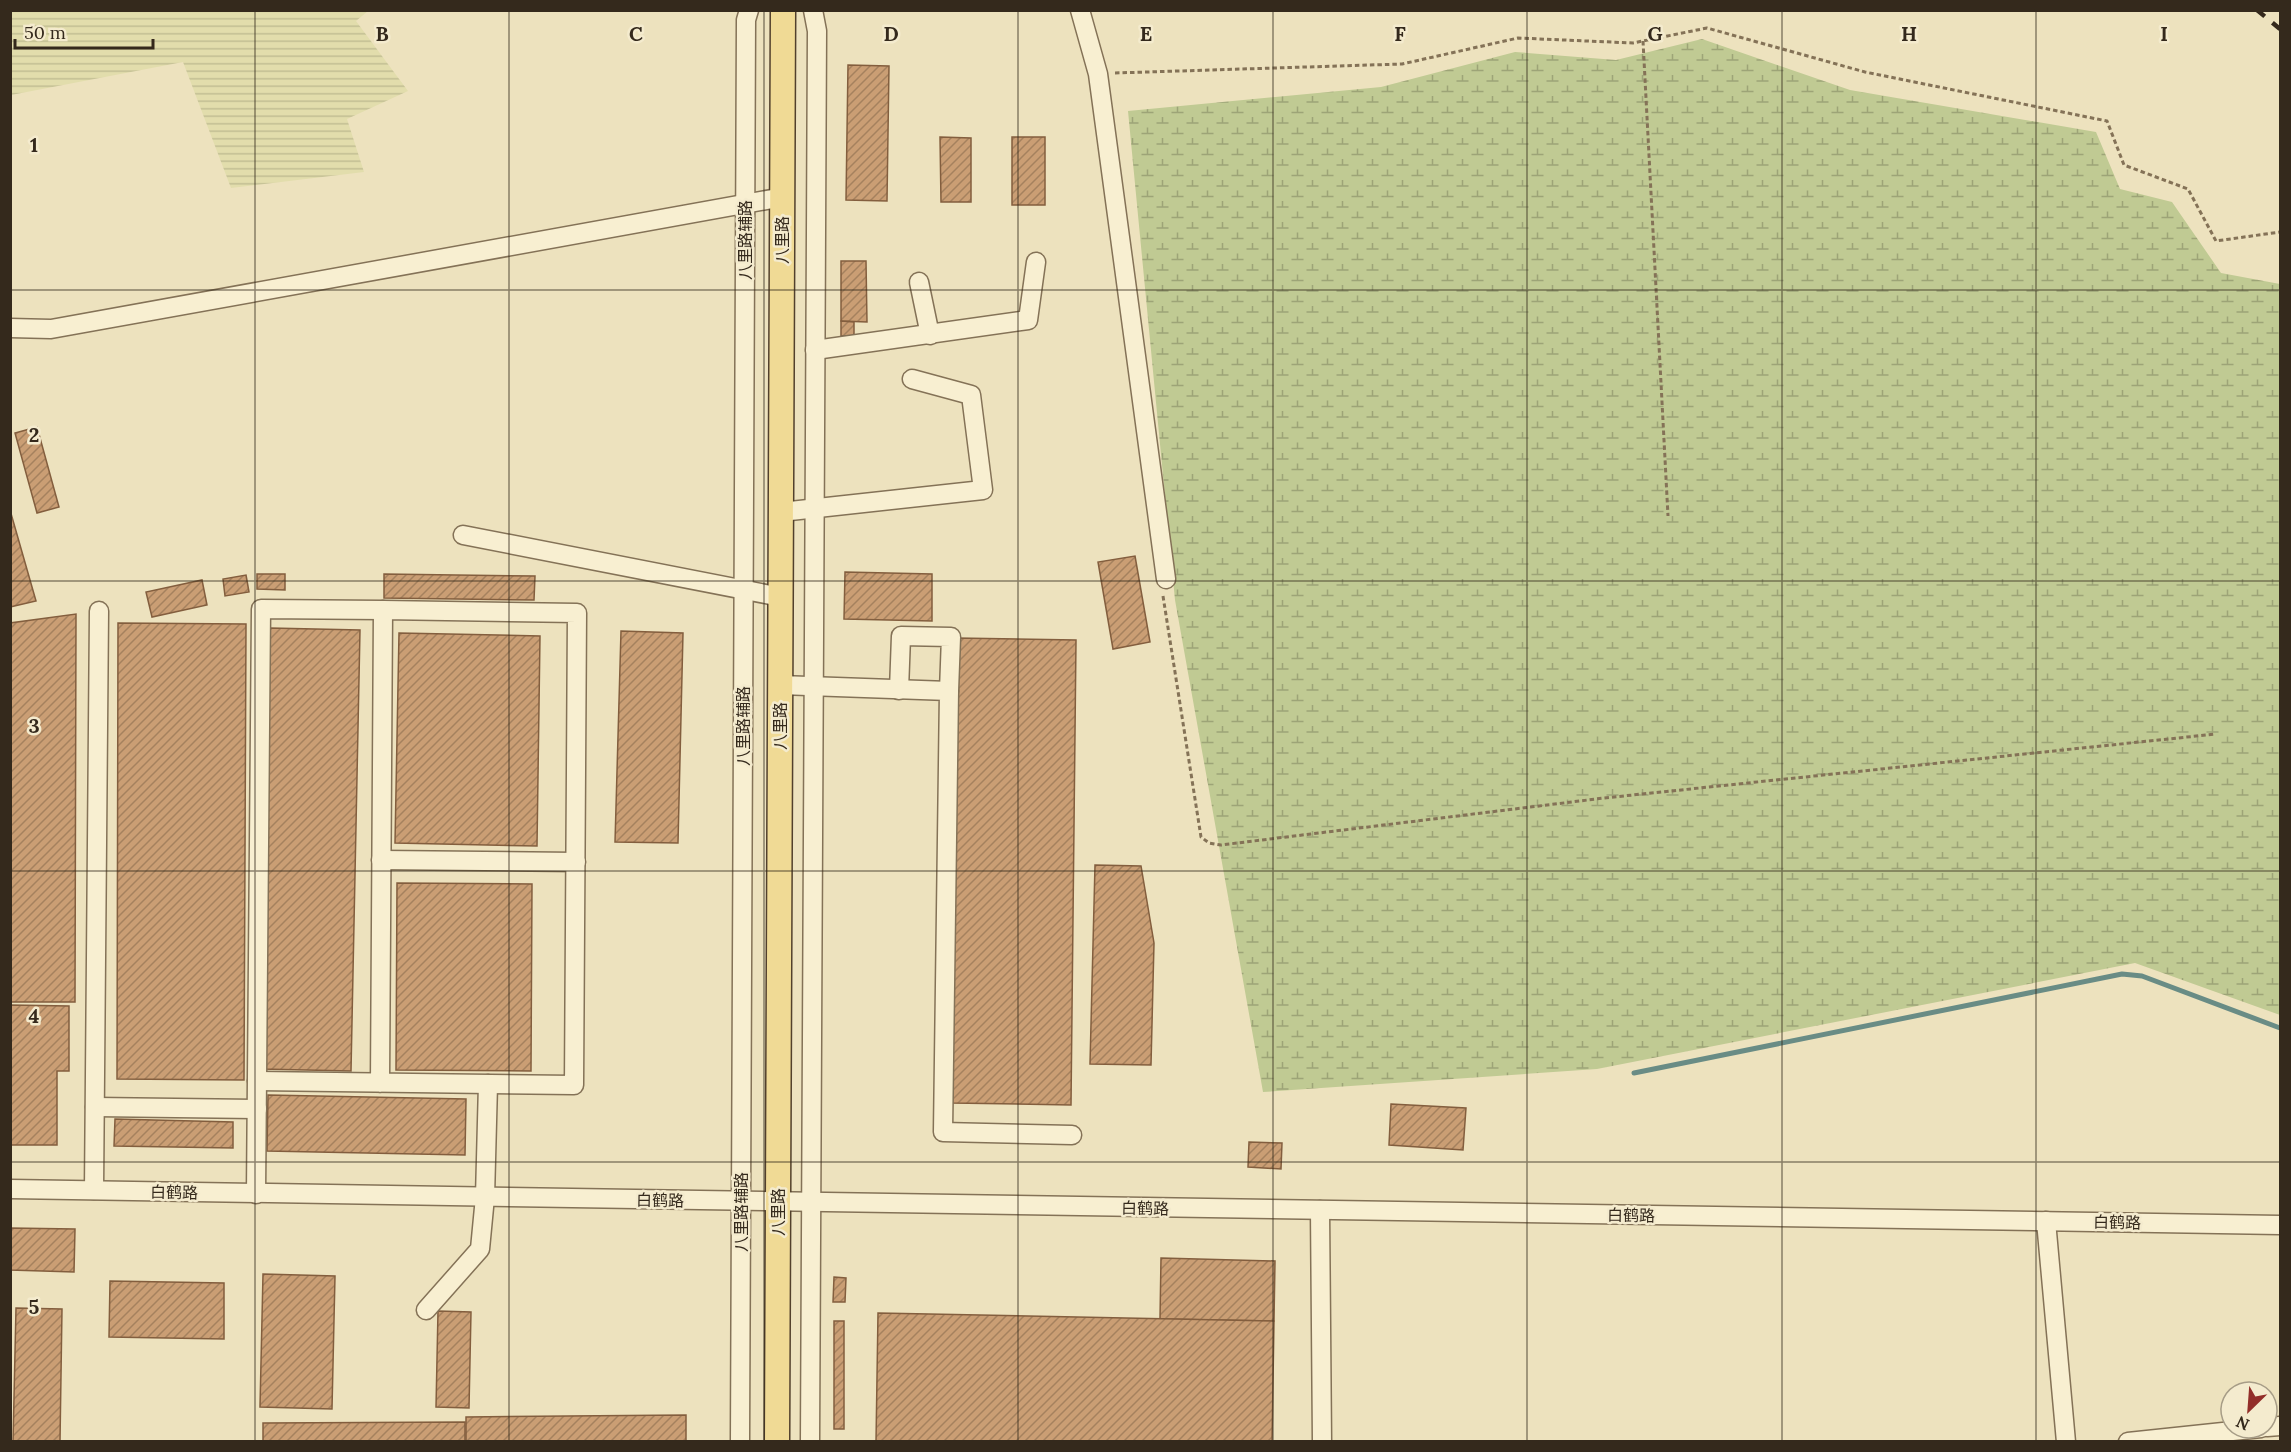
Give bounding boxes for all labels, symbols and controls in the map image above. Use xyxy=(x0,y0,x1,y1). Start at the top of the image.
scale bar xyxy=(15,12,153,50)
text: 50 m xyxy=(24,21,66,44)
text: B xyxy=(375,21,389,46)
text: C xyxy=(629,21,643,46)
text: D xyxy=(883,21,899,46)
text: E xyxy=(1140,21,1152,46)
text: F xyxy=(1394,21,1406,46)
text: G xyxy=(1647,21,1663,46)
text: H xyxy=(1901,21,1917,46)
text: I xyxy=(2160,21,2168,46)
text: 1 xyxy=(30,132,38,157)
street label: 八里路辅路 xyxy=(735,200,755,280)
street label: 八里路 xyxy=(772,216,792,264)
text: 2 xyxy=(29,422,39,447)
street label: 八里路辅路 xyxy=(733,686,753,766)
street label: 八里路 xyxy=(770,702,790,750)
text: 3 xyxy=(28,713,40,738)
text: 4 xyxy=(29,1003,40,1028)
street label: 八里路辅路 xyxy=(731,1172,751,1252)
street label: 白鹤路 xyxy=(150,1182,198,1202)
street label: 八里路 xyxy=(768,1188,788,1236)
street label: 白鹤路 xyxy=(636,1190,684,1210)
street label: 白鹤路 xyxy=(1121,1198,1169,1218)
street label: 白鹤路 xyxy=(1607,1205,1655,1225)
street label: 白鹤路 xyxy=(2093,1212,2141,1232)
text: 5 xyxy=(29,1294,40,1319)
north arrow xyxy=(2219,1380,2279,1440)
text: N xyxy=(2233,1412,2252,1435)

